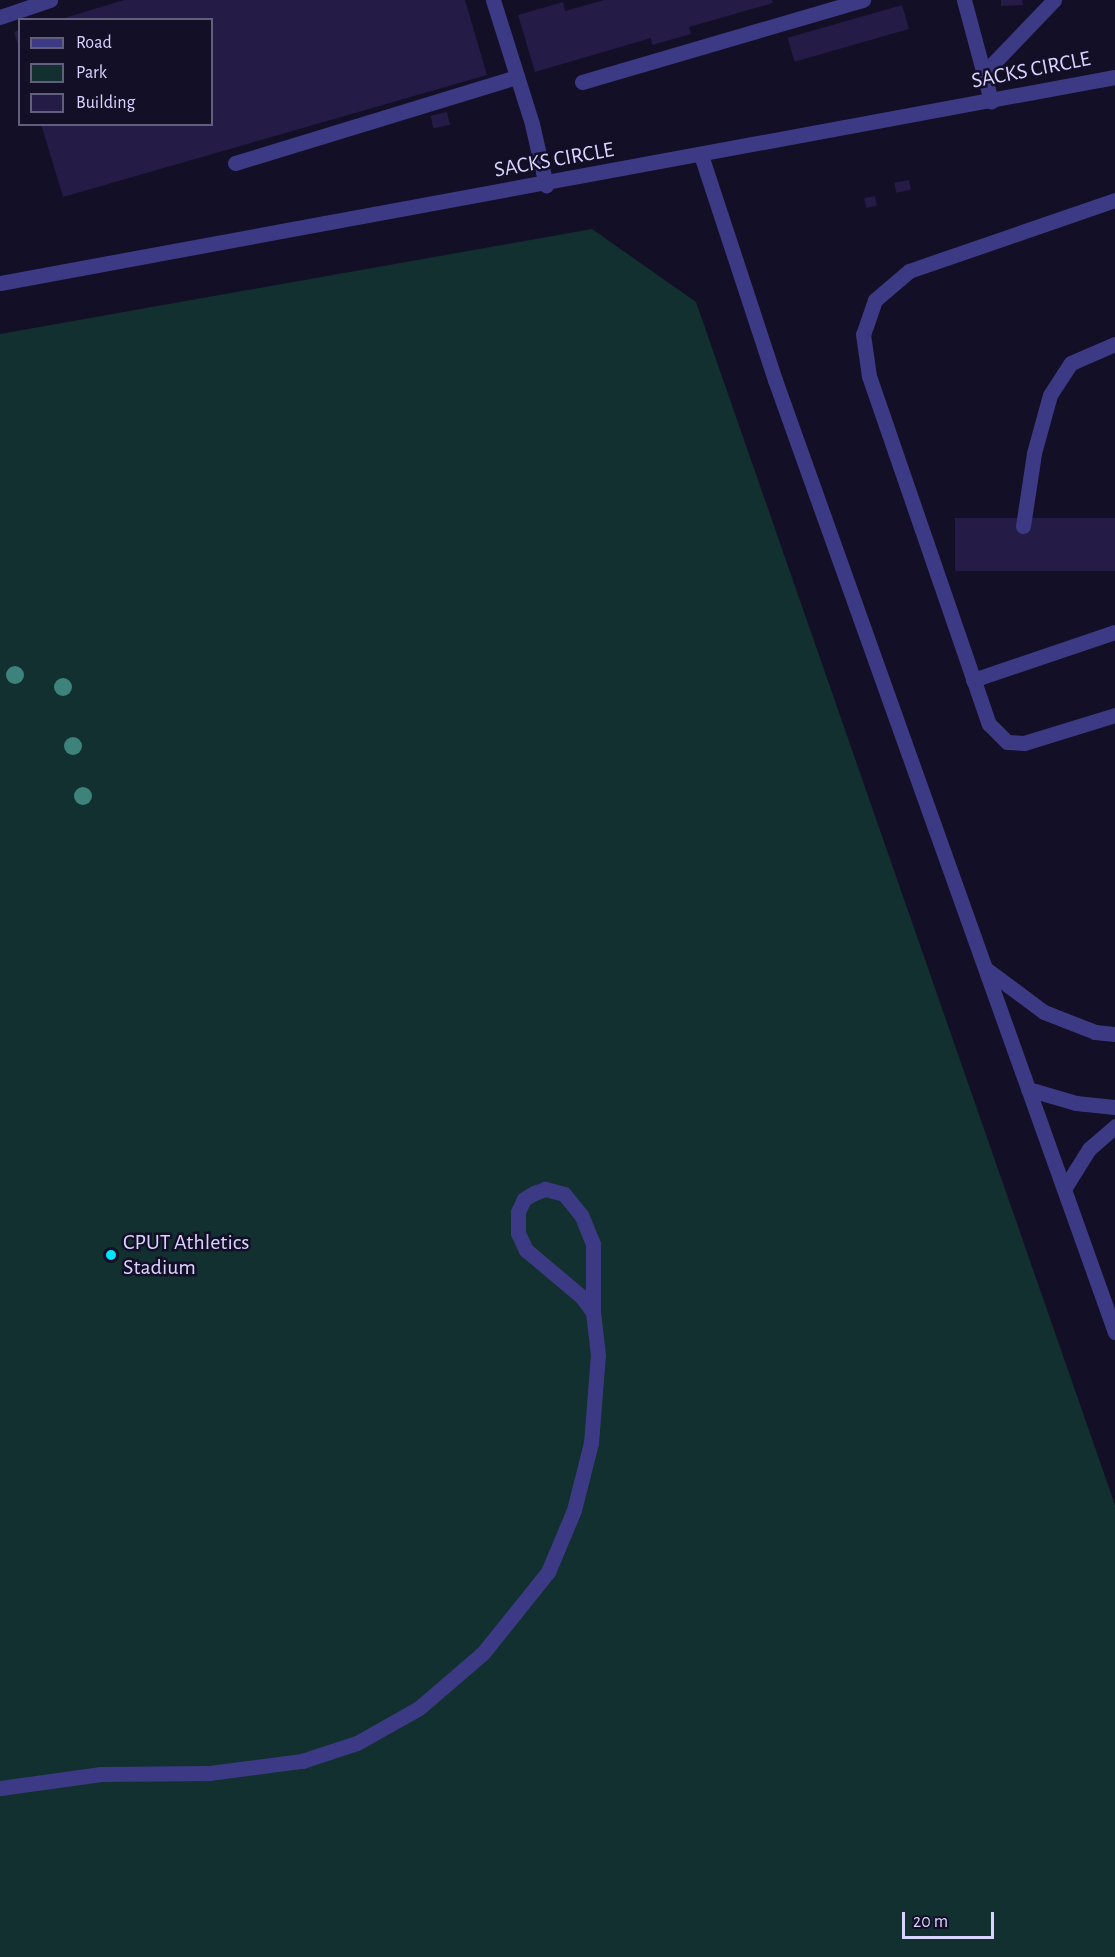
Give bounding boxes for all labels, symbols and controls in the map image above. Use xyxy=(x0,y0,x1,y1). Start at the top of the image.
legend xyxy=(18,18,213,126)
text: Road xyxy=(76,34,112,52)
street label: SACKS CIRCLE xyxy=(969,46,1093,94)
text: Park xyxy=(76,64,107,82)
text: Building xyxy=(76,94,135,112)
street label: SACKS CIRCLE xyxy=(492,137,616,183)
place label: CPUT Athletics Stadium xyxy=(123,1229,249,1280)
marker: CPUT Athletics Stadium xyxy=(104,1248,118,1262)
scale bar xyxy=(905,1900,996,1938)
text: 20 m xyxy=(913,1913,948,1931)

